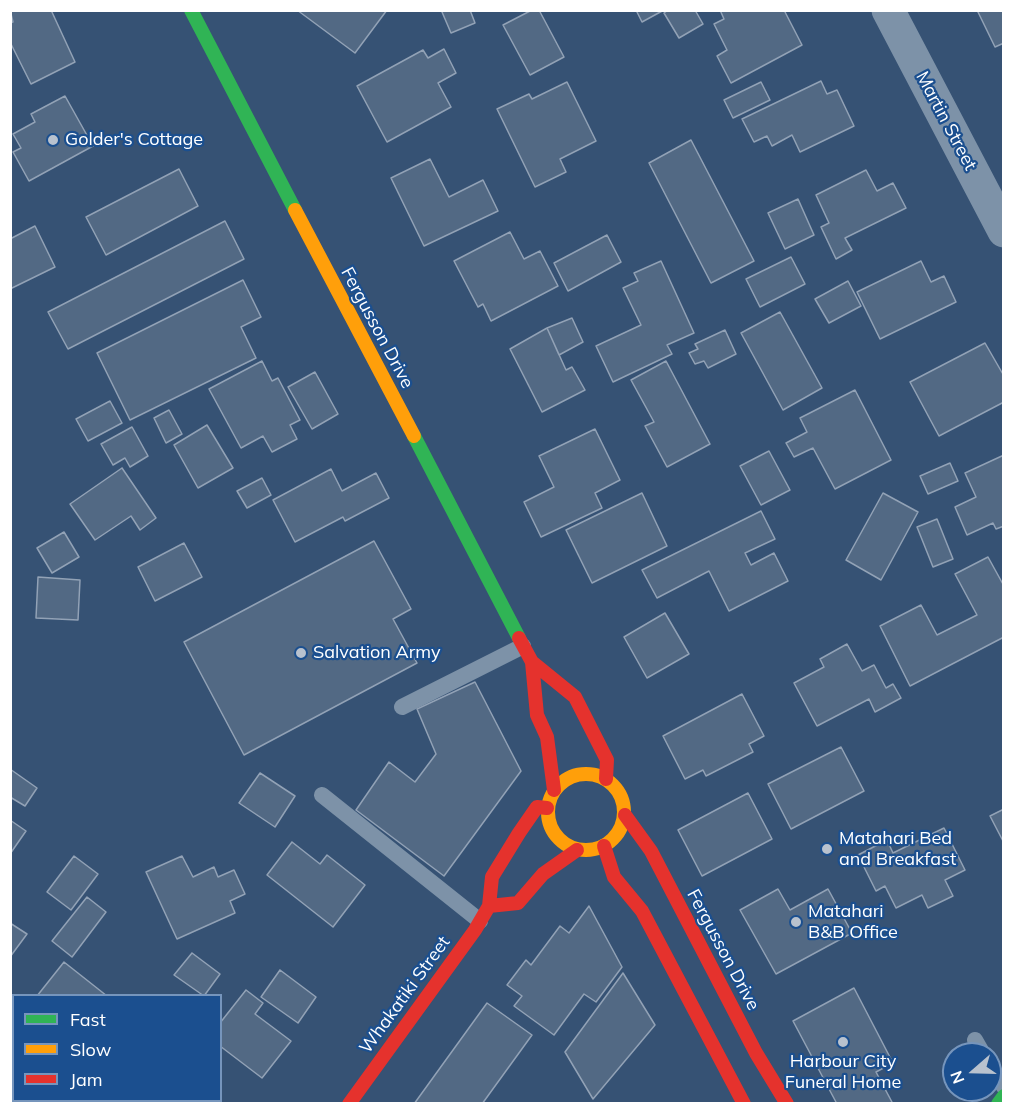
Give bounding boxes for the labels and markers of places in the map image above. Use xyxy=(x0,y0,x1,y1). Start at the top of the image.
place label: Golder's Cottage xyxy=(65,129,203,151)
marker: Golder's Cottage xyxy=(46,133,60,147)
place label: Salvation Army xyxy=(313,642,441,664)
marker: Salvation Army xyxy=(294,646,308,660)
place label: Matahari Bed and Breakfast xyxy=(839,828,956,870)
marker: Matahari Bed and Breakfast xyxy=(820,842,834,856)
place label: Matahari B&B Office xyxy=(808,901,898,944)
marker: Matahari B&B Office xyxy=(789,915,803,929)
marker: Harbour City Funeral Home xyxy=(836,1035,850,1049)
place label: Harbour City Funeral Home xyxy=(785,1051,901,1094)

